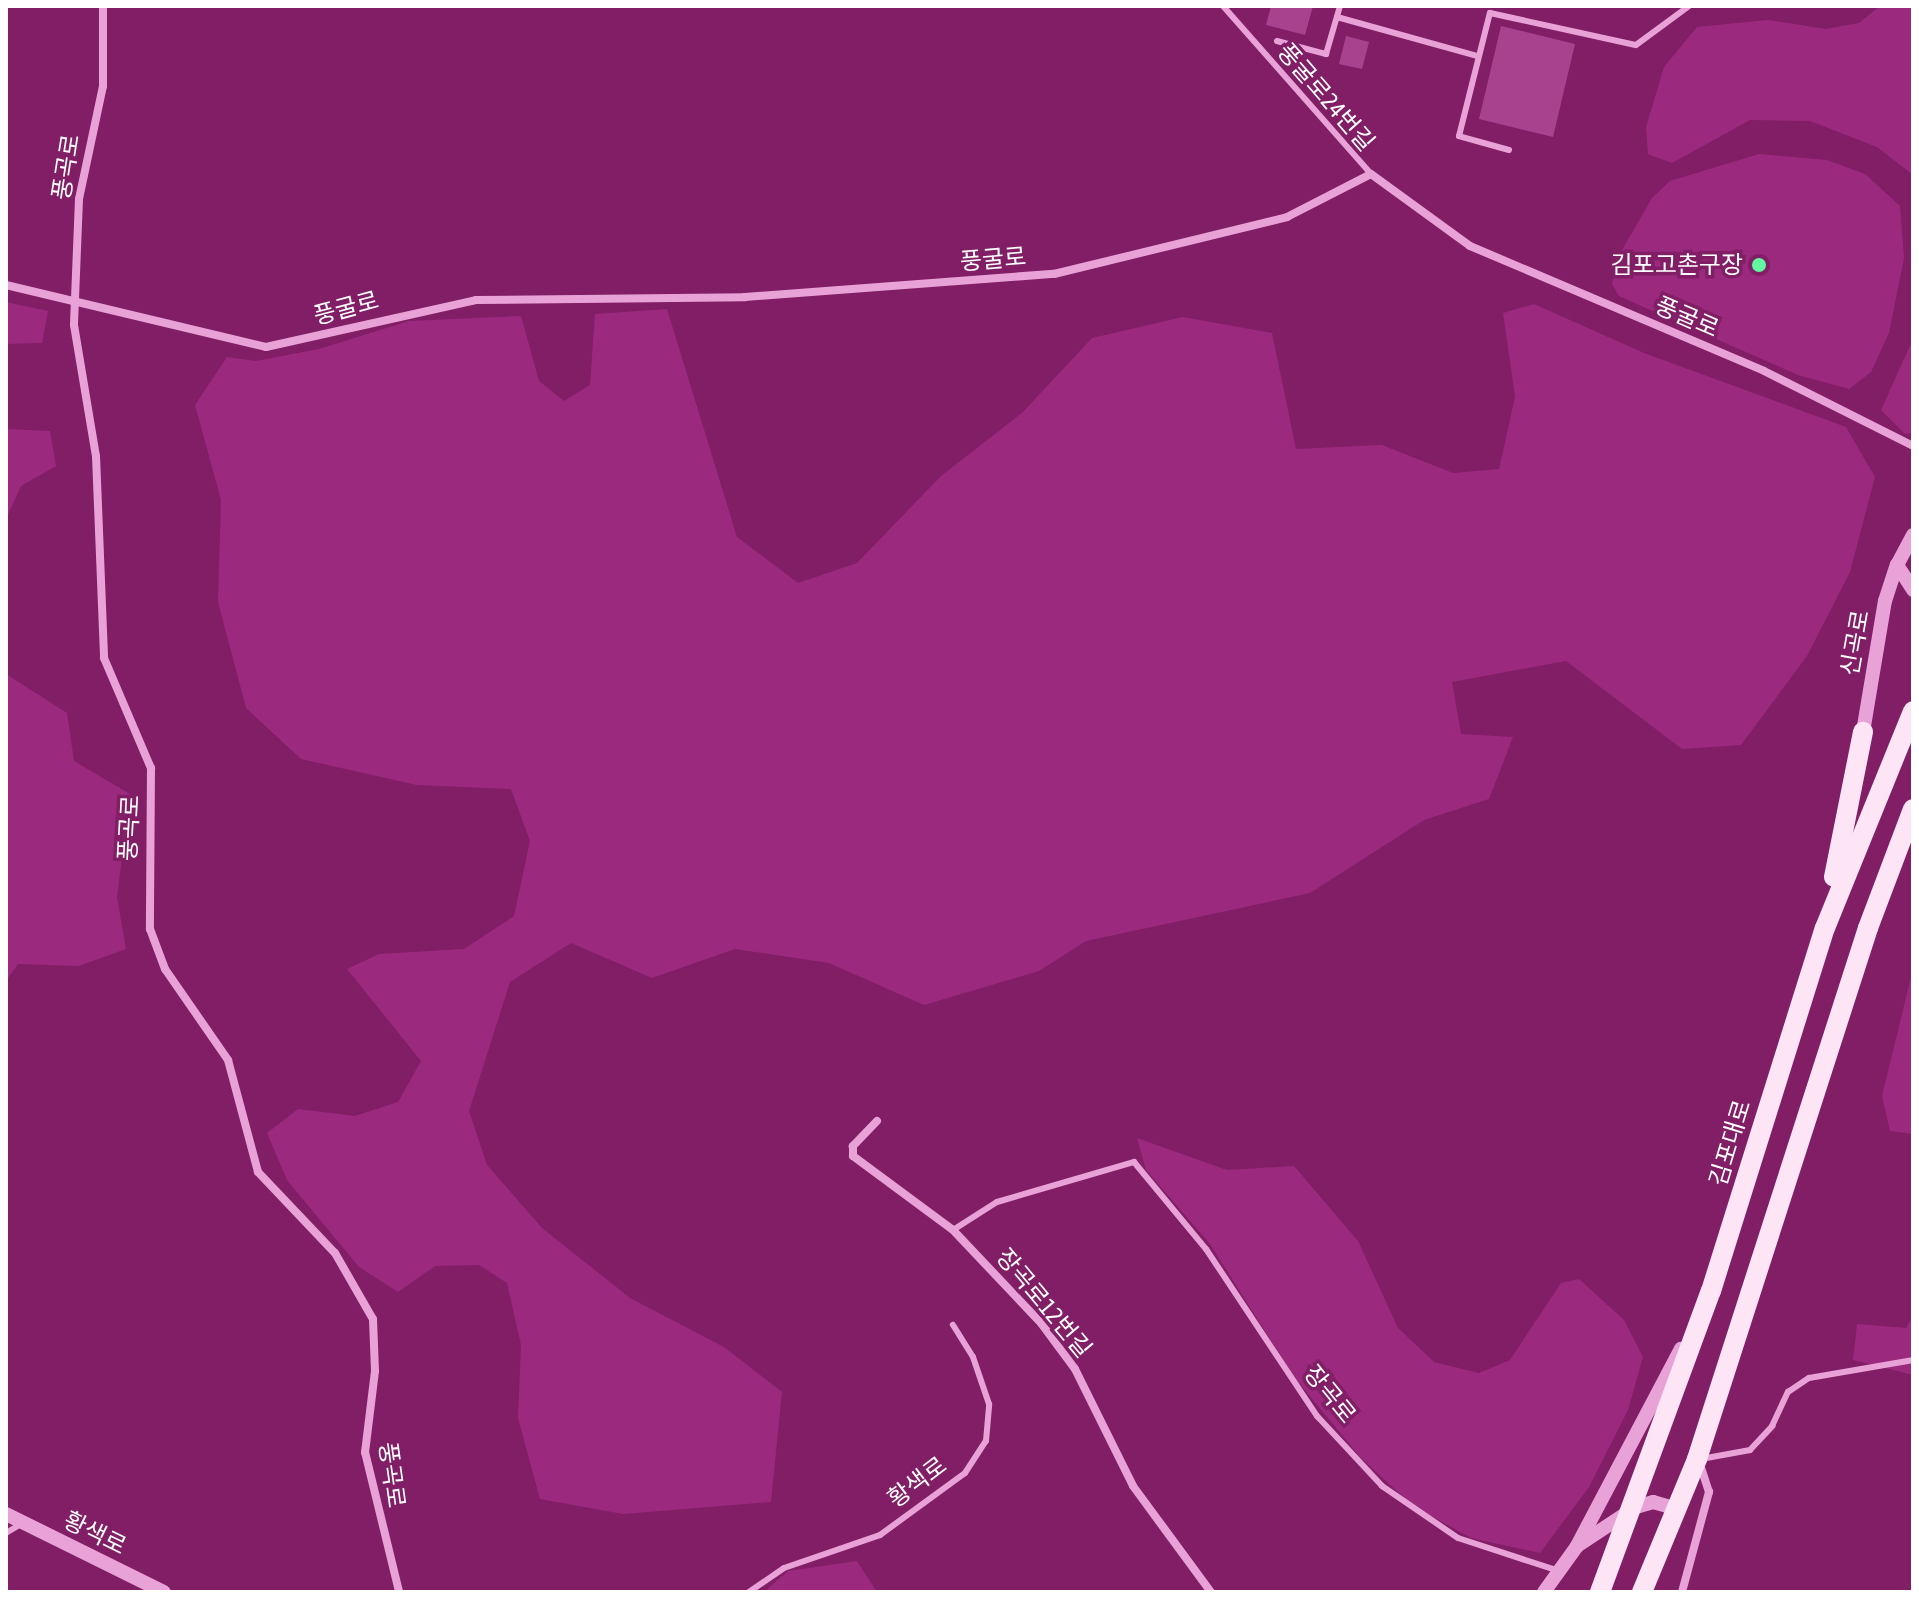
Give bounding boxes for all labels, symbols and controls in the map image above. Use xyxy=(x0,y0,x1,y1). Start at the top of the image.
street label: 풍굴로24번길 xyxy=(1272,37,1380,157)
street label: 풍곡로 xyxy=(47,132,85,202)
street label: 풍굴로 xyxy=(959,242,1027,276)
place label: 김포고촌구장 xyxy=(1611,251,1743,279)
marker: 김포고촌구장 xyxy=(1750,256,1768,274)
street label: 풍굴로 xyxy=(310,286,382,330)
street label: 풍굴로 xyxy=(1651,291,1723,343)
street label: 신곡로 xyxy=(1835,608,1875,678)
street label: 풍곡로 xyxy=(113,794,145,862)
street label: 김포대로 xyxy=(1703,1097,1757,1189)
street label: 장곡로12번길 xyxy=(990,1243,1098,1363)
street label: 장곡로 xyxy=(1298,1359,1362,1429)
street label: 풍곡로 xyxy=(373,1440,411,1510)
street label: 황색로 xyxy=(882,1451,952,1513)
street label: 황색로 xyxy=(59,1506,131,1560)

